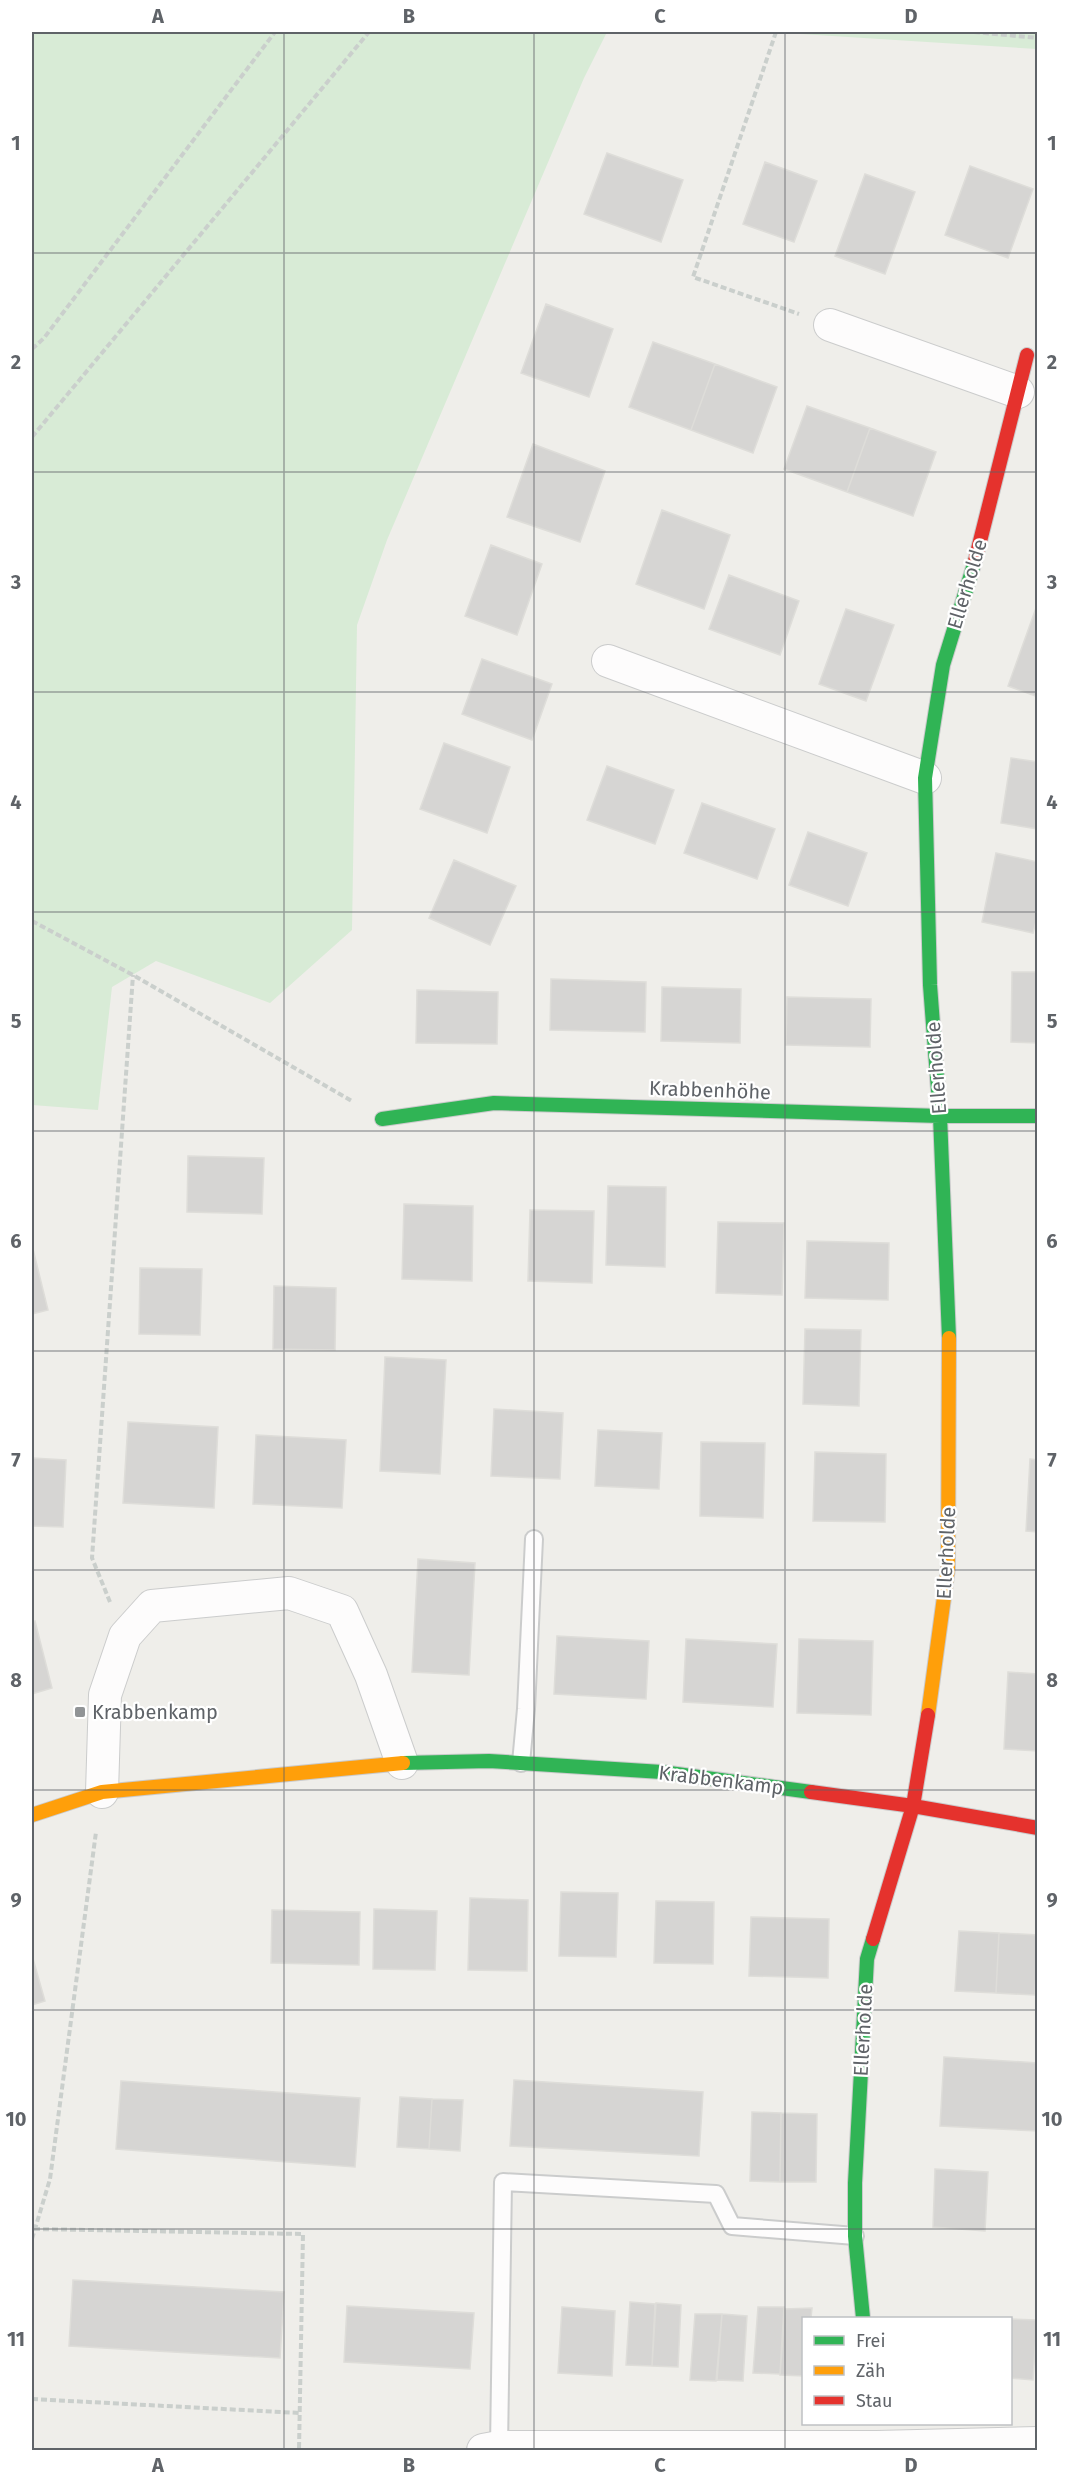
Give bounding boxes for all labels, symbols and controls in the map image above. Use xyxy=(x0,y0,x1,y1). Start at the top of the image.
text: A xyxy=(151,4,165,28)
text: B xyxy=(403,4,415,28)
text: C xyxy=(654,4,666,28)
text: D xyxy=(904,4,918,28)
text: 1 xyxy=(11,131,21,155)
text: 1 xyxy=(1047,131,1057,155)
text: 2 xyxy=(11,350,21,374)
text: 2 xyxy=(1047,350,1057,374)
street label: Ellerholde xyxy=(942,536,992,632)
text: 3 xyxy=(10,570,21,594)
text: 3 xyxy=(1046,570,1057,594)
text: 4 xyxy=(10,790,22,814)
text: 4 xyxy=(1046,790,1058,814)
text: 5 xyxy=(11,1009,22,1033)
text: 5 xyxy=(1047,1009,1058,1033)
street label: Ellerholde xyxy=(921,1021,951,1115)
street label: Krabbenhöhe xyxy=(649,1076,771,1104)
text: 6 xyxy=(10,1229,22,1253)
text: 6 xyxy=(1046,1229,1058,1253)
text: 7 xyxy=(11,1448,21,1472)
text: 7 xyxy=(1047,1448,1057,1472)
street label: Ellerholde xyxy=(932,1506,960,1600)
text: 8 xyxy=(10,1668,22,1692)
text: 8 xyxy=(1046,1668,1058,1692)
place label: Krabbenkamp xyxy=(92,1700,218,1724)
marker: Krabbenkamp xyxy=(73,1705,87,1719)
street label: Krabbenkamp xyxy=(657,1760,785,1800)
text: 9 xyxy=(10,1888,22,1912)
text: 9 xyxy=(1046,1888,1058,1912)
street label: Ellerholde xyxy=(849,1983,877,2077)
text: 10 xyxy=(6,2107,26,2131)
text: 10 xyxy=(1042,2107,1062,2131)
legend xyxy=(802,2317,1012,2425)
text: 11 xyxy=(7,2327,25,2351)
text: 11 xyxy=(1043,2327,1061,2351)
text: Frei xyxy=(856,2330,886,2352)
text: Zäh xyxy=(856,2360,885,2382)
text: Stau xyxy=(856,2390,892,2412)
text: A xyxy=(151,2453,165,2477)
text: B xyxy=(403,2453,415,2477)
text: C xyxy=(654,2453,666,2477)
text: D xyxy=(904,2453,918,2477)

